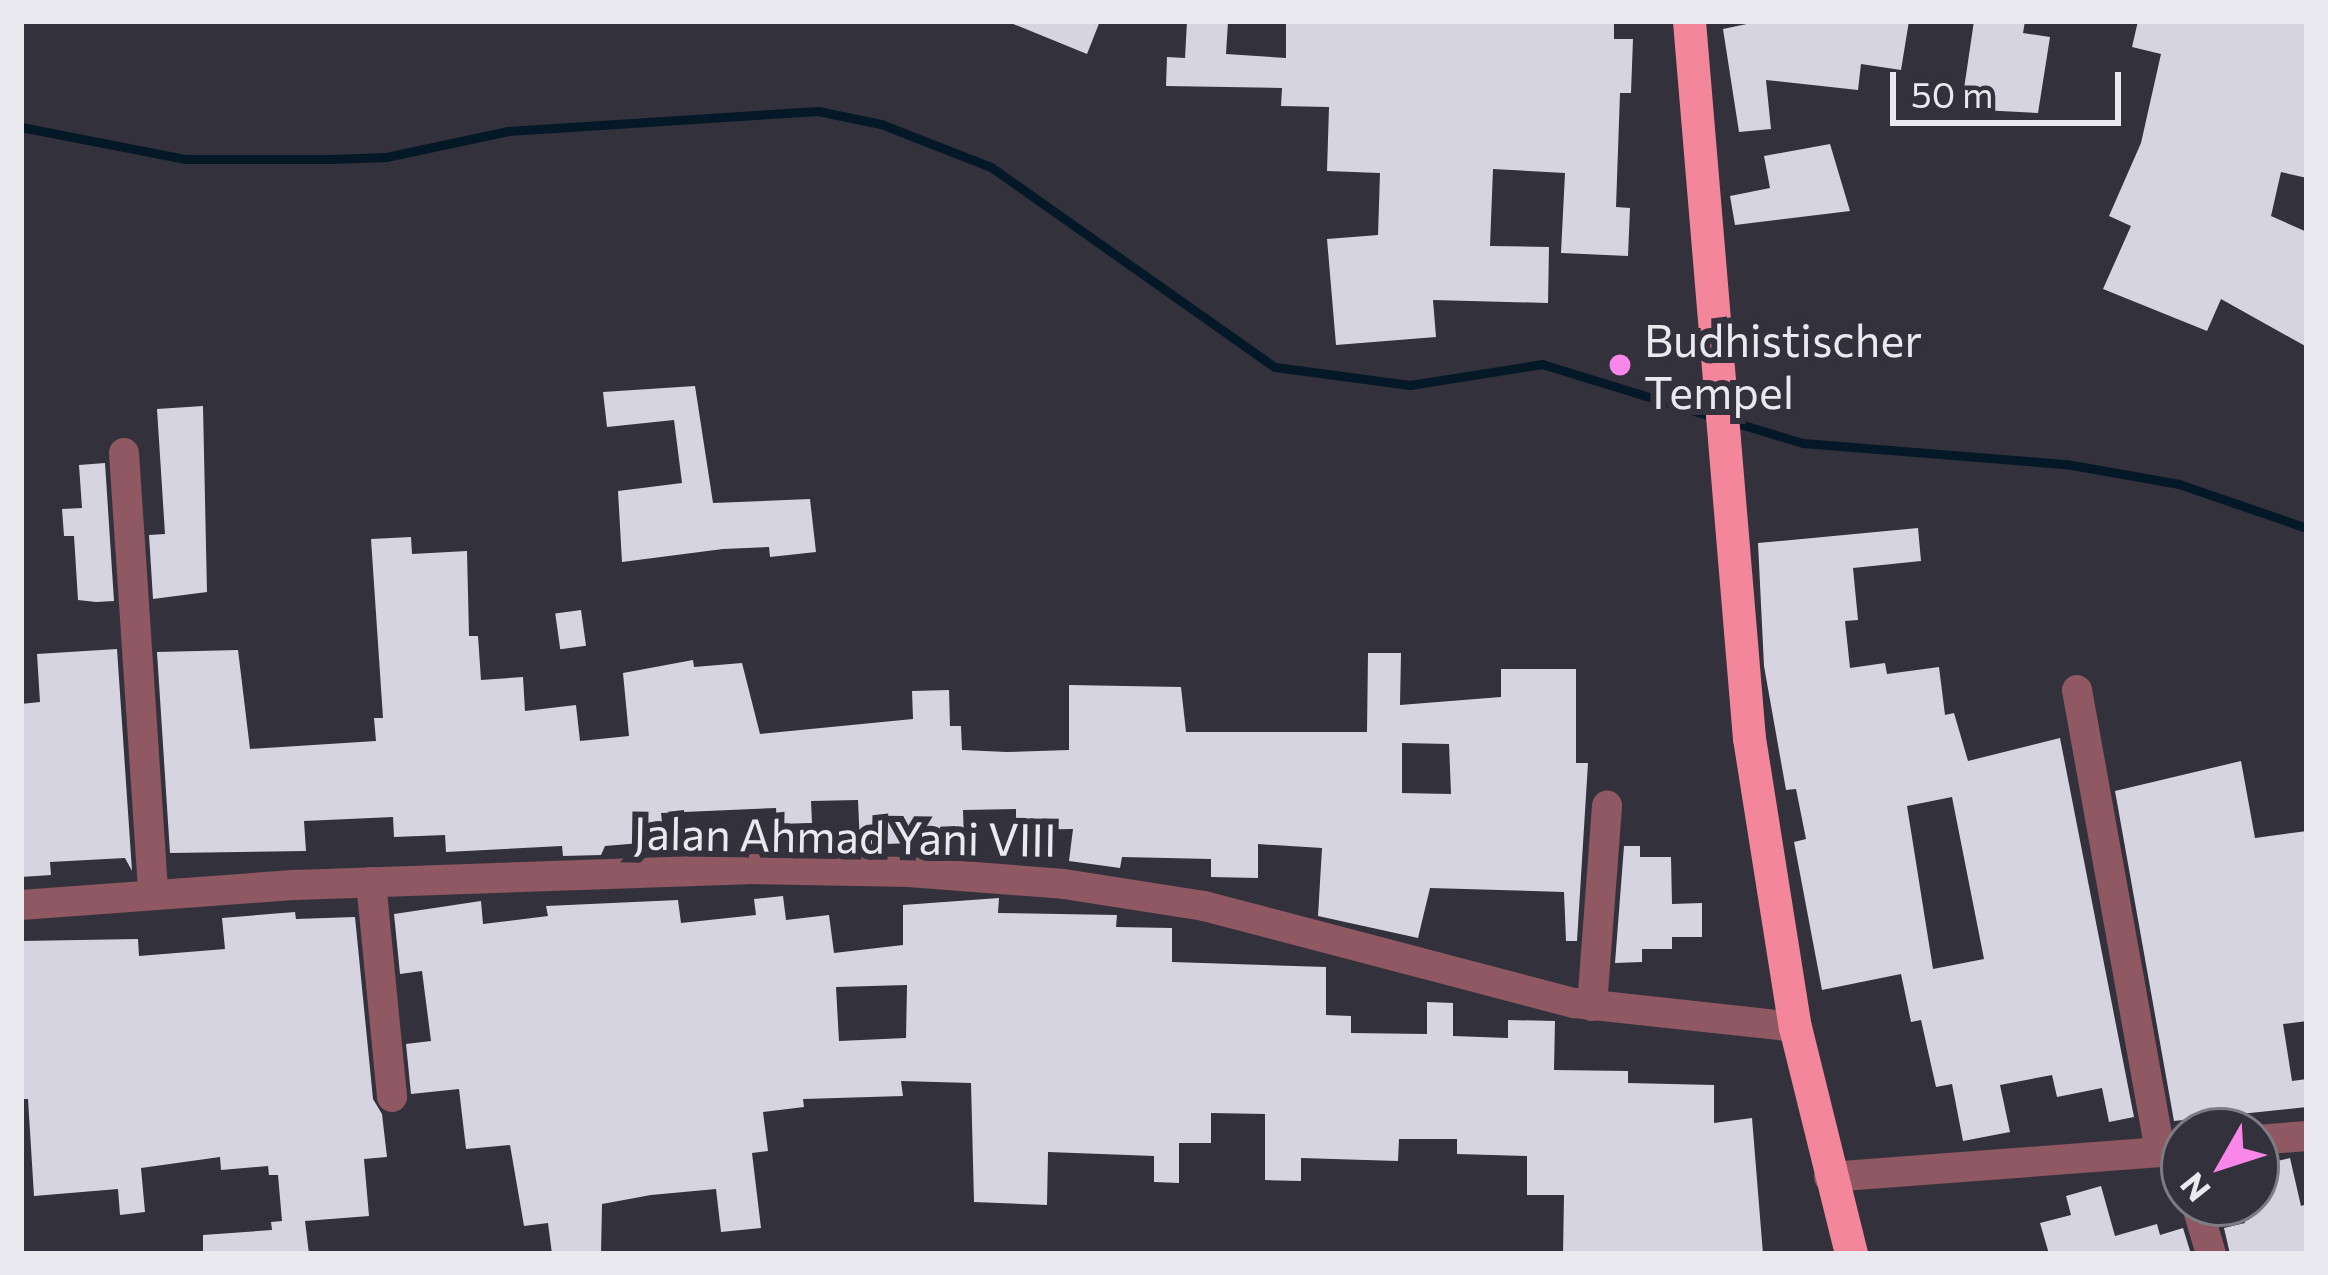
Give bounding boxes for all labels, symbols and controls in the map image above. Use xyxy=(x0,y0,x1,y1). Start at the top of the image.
scale bar xyxy=(1896,48,2127,122)
text: 50 m xyxy=(1911,71,1993,115)
place label: Budhistischer Tempel xyxy=(1644,312,1922,418)
marker: Budhistischer Tempel xyxy=(1607,352,1633,378)
street label: Jalan Ahmad Yani VIII xyxy=(633,804,1057,866)
north arrow xyxy=(2160,1107,2280,1227)
text: N xyxy=(2170,1166,2218,1211)

